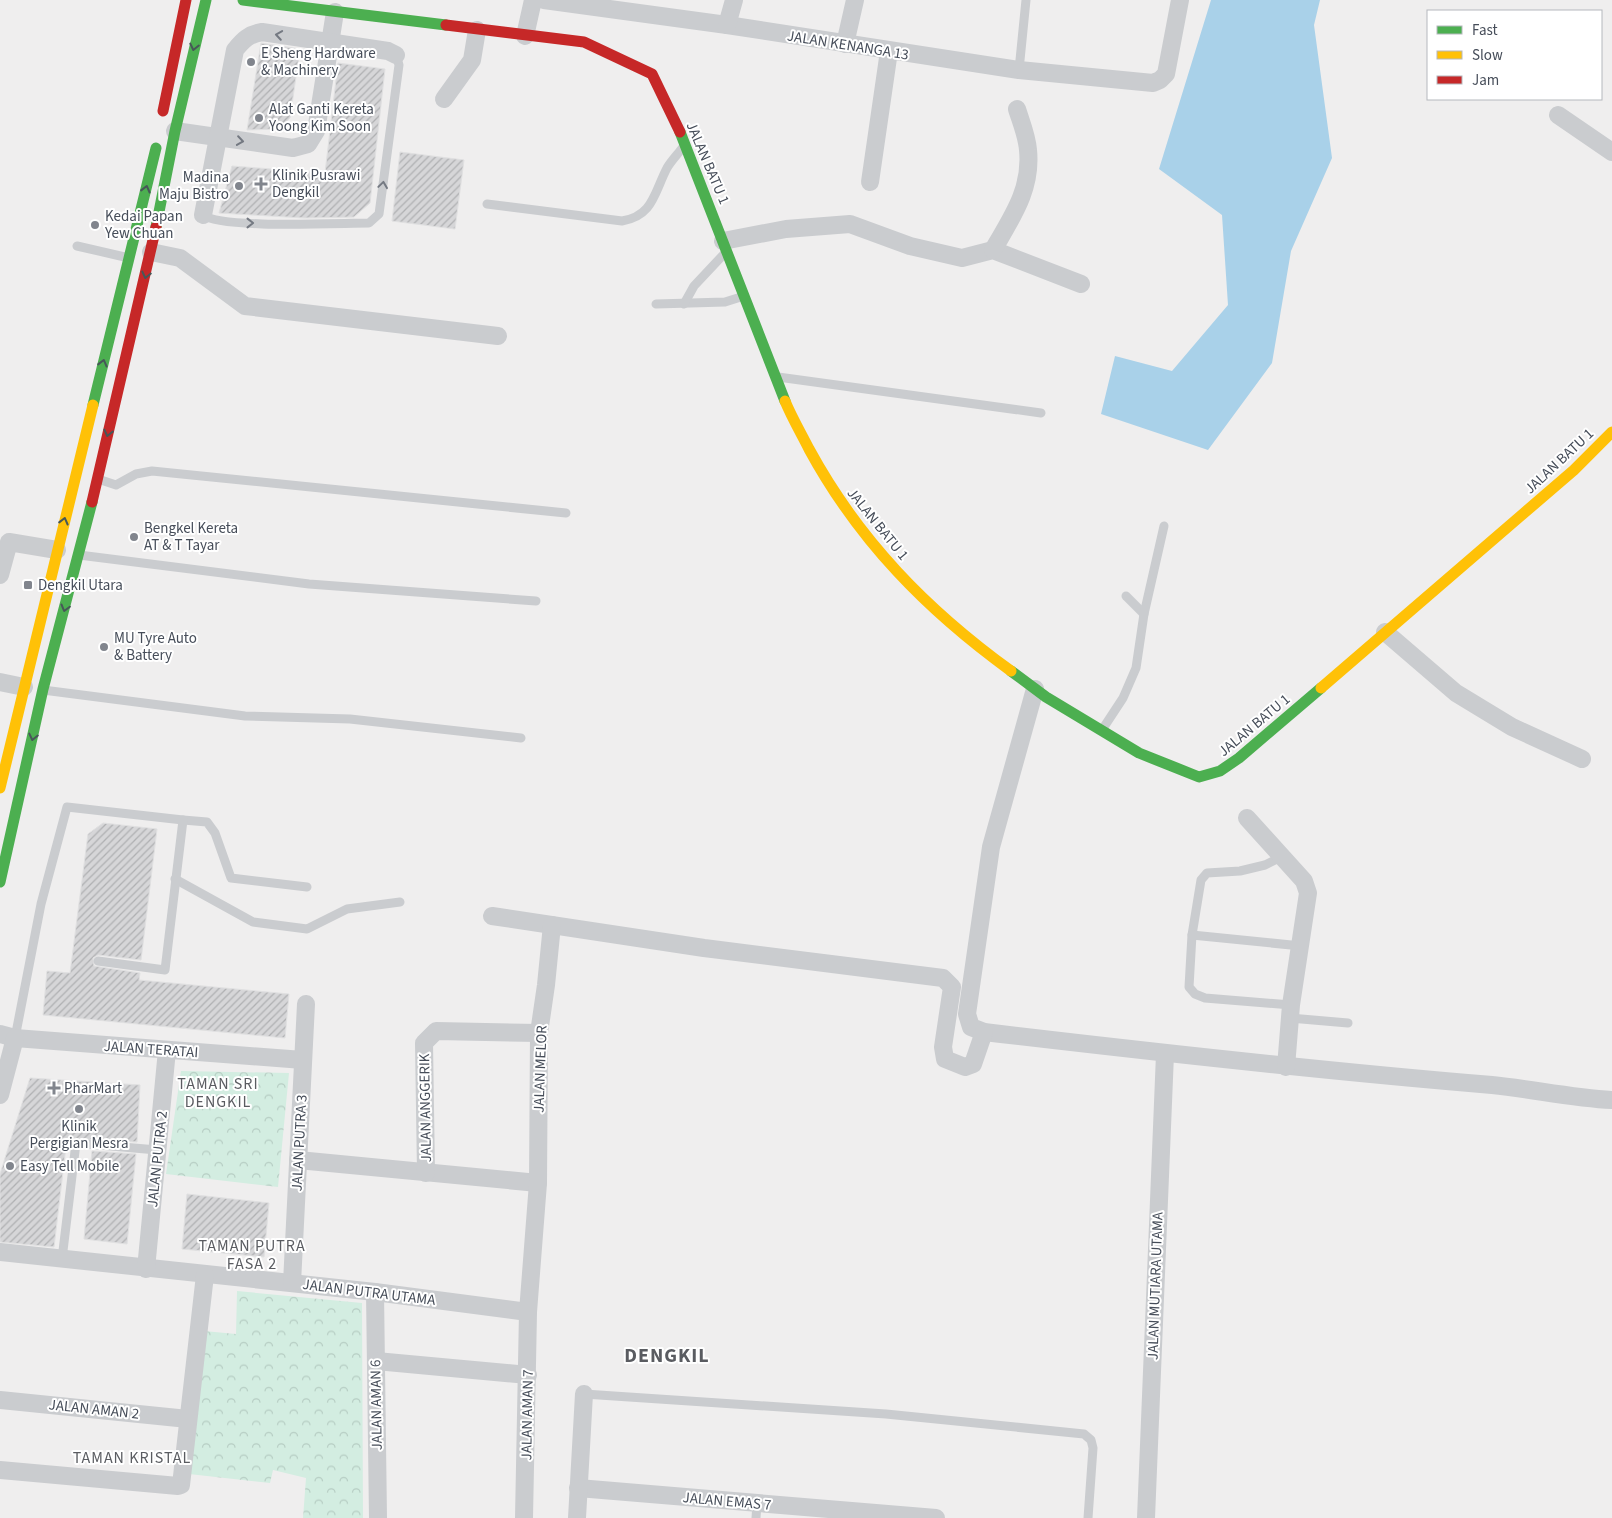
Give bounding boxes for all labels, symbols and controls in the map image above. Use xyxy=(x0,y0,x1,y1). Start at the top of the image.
legend xyxy=(1427,10,1602,100)
text: Fast xyxy=(1472,20,1498,41)
street label: JALAN KENANGA 13 xyxy=(786,26,910,65)
one-way arrow xyxy=(275,31,283,41)
one-way arrow xyxy=(189,43,200,52)
place label: E Sheng Hardware & Machinery xyxy=(261,43,376,81)
text: Slow xyxy=(1472,45,1503,66)
marker: E Sheng Hardware & Machinery xyxy=(245,56,257,68)
text: Jam xyxy=(1472,70,1499,91)
place label: Alat Ganti Kereta Yoong Kim Soon xyxy=(268,99,374,137)
marker: Alat Ganti Kereta Yoong Kim Soon xyxy=(253,112,265,124)
street label: JALAN BATU 1 xyxy=(681,119,734,208)
one-way arrow xyxy=(236,135,245,145)
place label: Klinik Pusrawi Dengkil xyxy=(272,165,360,203)
place label: Madina Maju Bistro xyxy=(159,167,229,205)
marker: Klinik Pusrawi Dengkil xyxy=(254,177,268,191)
marker: Madina Maju Bistro xyxy=(233,180,245,192)
one-way arrow xyxy=(377,180,388,188)
one-way arrow xyxy=(140,184,151,193)
place label: Kedai Papan Yew Chuan xyxy=(104,206,183,244)
one-way arrow xyxy=(246,218,254,228)
marker: Kedai Papan Yew Chuan xyxy=(89,219,101,231)
one-way arrow xyxy=(141,270,152,279)
one-way arrow xyxy=(97,359,108,368)
street label: JALAN BATU 1 xyxy=(1520,424,1599,499)
one-way arrow xyxy=(103,428,114,437)
street label: JALAN BATU 1 xyxy=(842,484,913,565)
one-way arrow xyxy=(58,517,69,526)
place label: Bengkel Kereta AT & T Tayar xyxy=(144,518,238,556)
marker: Bengkel Kereta AT & T Tayar xyxy=(128,531,140,543)
place label: Dengkil Utara xyxy=(38,575,123,596)
marker: Dengkil Utara xyxy=(22,579,34,591)
one-way arrow xyxy=(60,603,71,612)
place label: MU Tyre Auto & Battery xyxy=(114,628,197,666)
marker: MU Tyre Auto & Battery xyxy=(98,641,110,653)
street label: JALAN BATU 1 xyxy=(1214,689,1295,762)
one-way arrow xyxy=(28,733,38,742)
street label: JALAN MELOR xyxy=(528,1024,553,1113)
street label: JALAN TERATAI xyxy=(103,1036,199,1063)
street label: JALAN ANGGERIK xyxy=(414,1053,437,1163)
district label: TAMAN SRI DENGKIL xyxy=(177,1073,259,1113)
place label: PharMart xyxy=(64,1078,122,1099)
marker: PharMart xyxy=(48,1082,60,1094)
street label: JALAN PUTRA 3 xyxy=(286,1094,313,1192)
marker: Klinik Pergigian Mesra xyxy=(73,1103,85,1115)
street label: JALAN PUTRA 2 xyxy=(142,1110,173,1208)
place label: Klinik Pergigian Mesra xyxy=(30,1116,128,1154)
place label: Easy Tell Mobile xyxy=(20,1156,119,1177)
marker: Easy Tell Mobile xyxy=(4,1160,16,1172)
street label: JALAN MUTIARA UTAMA xyxy=(1142,1211,1169,1360)
district label: TAMAN PUTRA FASA 2 xyxy=(198,1235,306,1275)
street label: JALAN PUTRA UTAMA xyxy=(301,1274,437,1311)
district label: DENGKIL xyxy=(624,1342,710,1370)
street label: JALAN AMAN 6 xyxy=(365,1359,388,1451)
street label: JALAN AMAN 7 xyxy=(516,1369,539,1461)
street label: JALAN AMAN 2 xyxy=(48,1394,140,1425)
district label: TAMAN KRISTAL xyxy=(73,1447,191,1469)
street label: JALAN EMAS 7 xyxy=(682,1487,772,1516)

